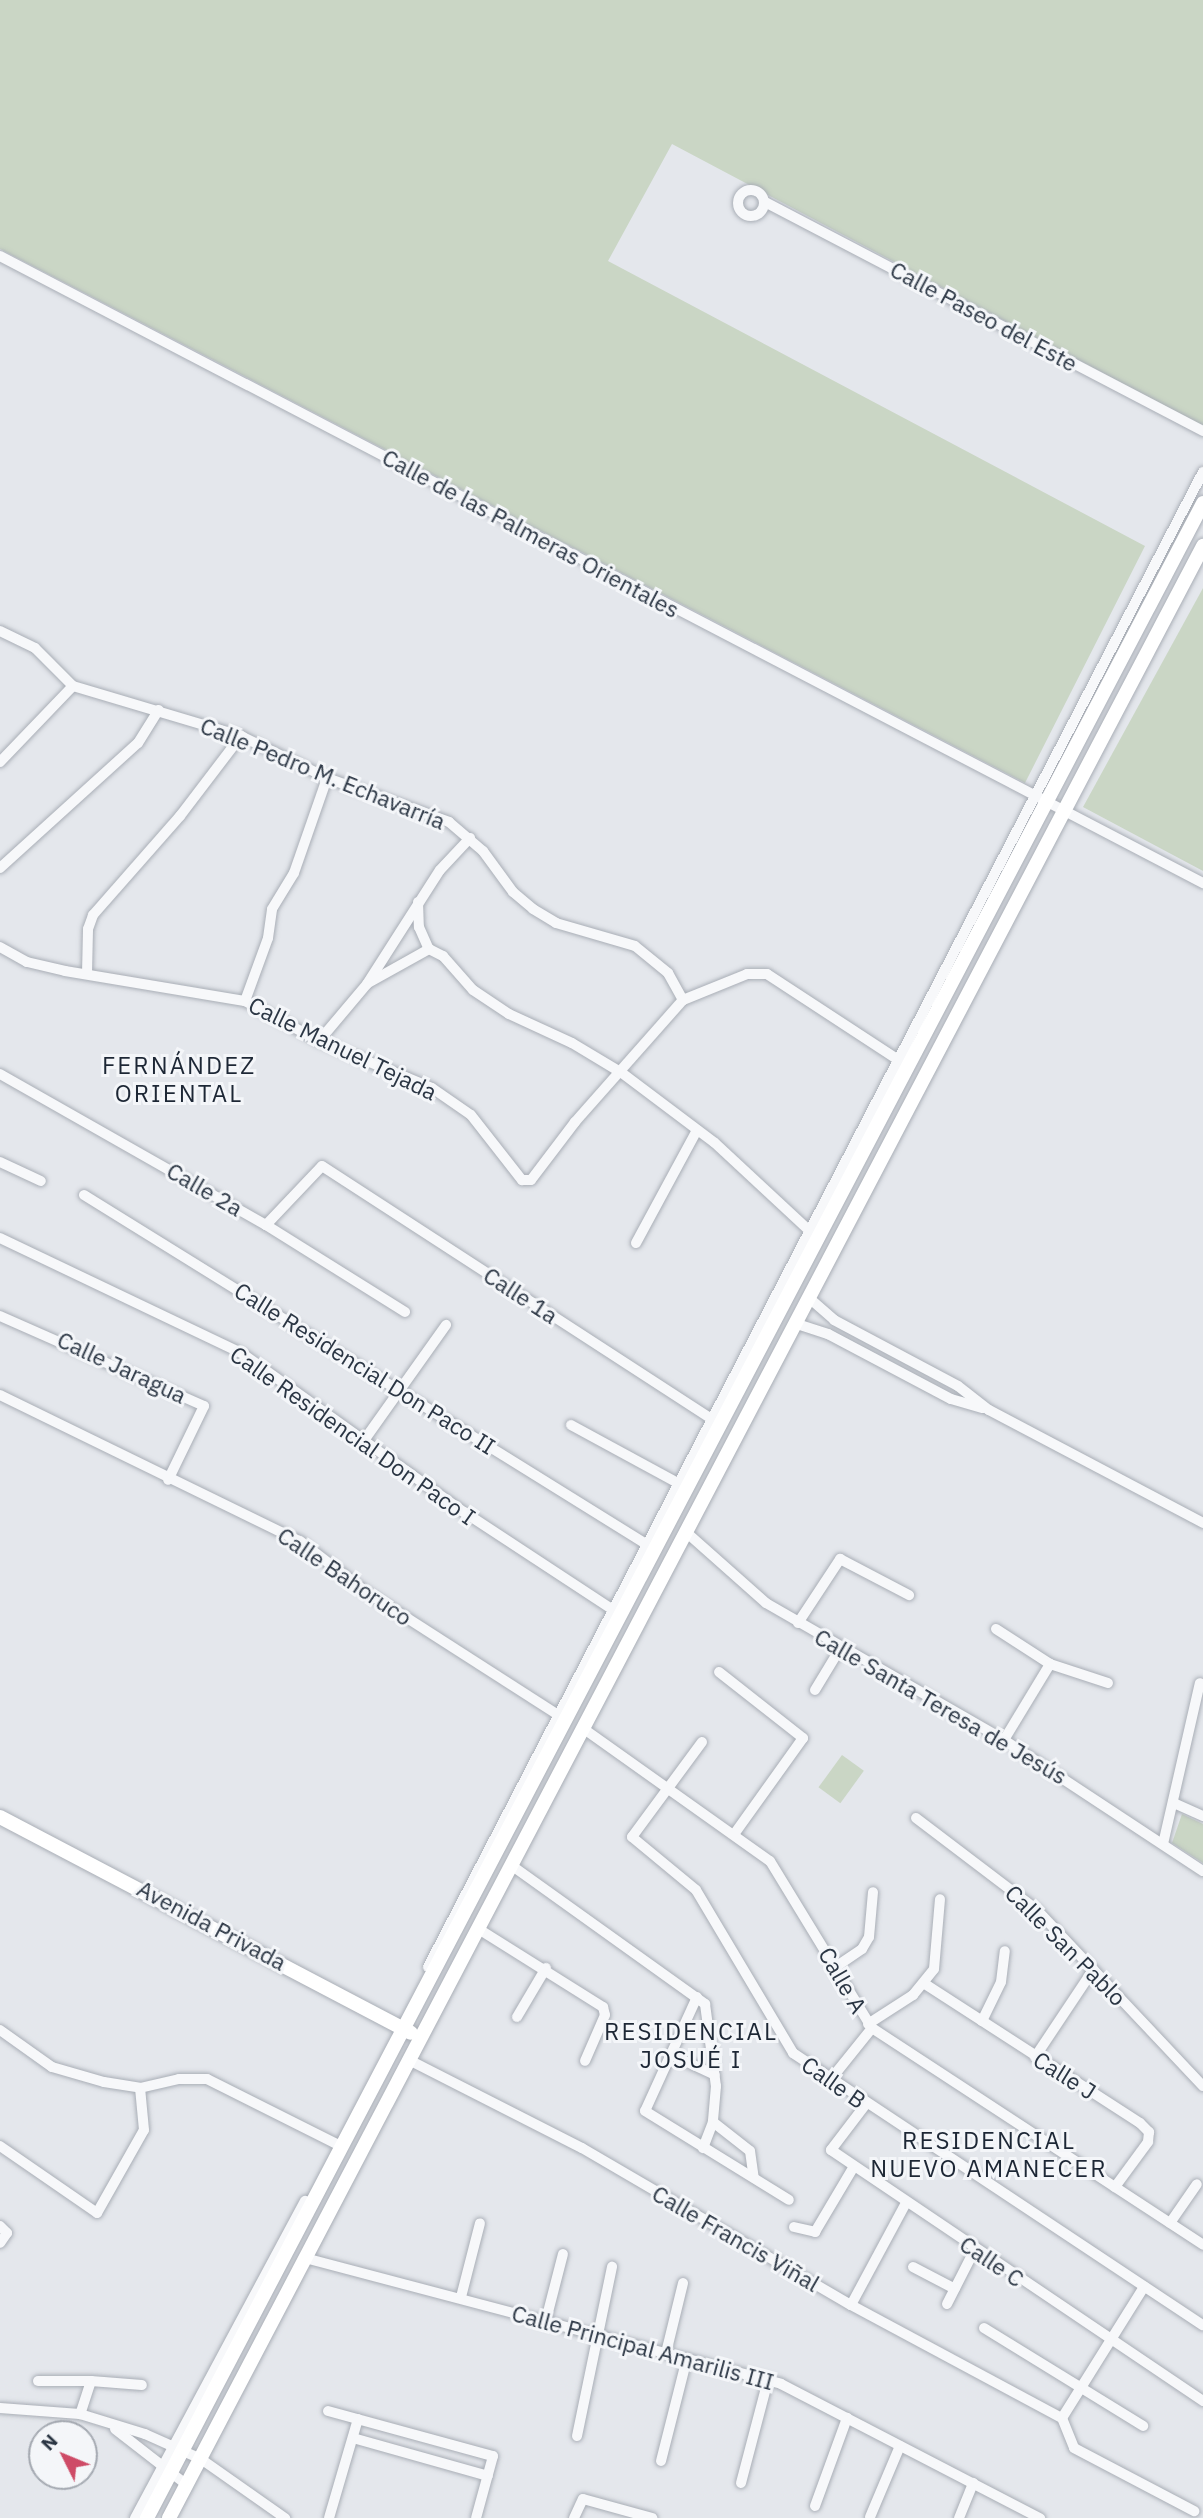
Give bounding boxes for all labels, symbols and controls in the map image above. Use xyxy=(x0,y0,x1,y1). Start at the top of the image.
street label: Calle Paseo del Este xyxy=(886,255,1082,377)
street label: Calle de las Palmeras Orientales xyxy=(378,443,684,623)
street label: Calle Pedro M. Echavarría xyxy=(197,711,449,835)
street label: Calle Manuel Tejada xyxy=(244,990,442,1106)
district label: FERNÁNDEZ ORIENTAL xyxy=(103,1052,255,1108)
street label: Calle 2a xyxy=(162,1156,248,1222)
street label: Calle 1a xyxy=(479,1261,563,1329)
street label: Calle Residencial Don Paco II xyxy=(230,1276,500,1460)
street label: Calle Jaragua xyxy=(53,1325,191,1409)
street label: Calle Residencial Don Paco I xyxy=(225,1340,481,1530)
street label: Calle Bahoruco xyxy=(273,1521,417,1631)
street label: Calle Santa Teresa de Jesús xyxy=(810,1622,1072,1790)
street label: Avenida Privada xyxy=(133,1874,291,1976)
street label: Calle San Pablo xyxy=(1000,1879,1132,2011)
street label: Calle A xyxy=(813,1942,873,2018)
district label: RESIDENCIAL JOSUÉ I xyxy=(605,2018,777,2074)
street label: Calle J xyxy=(1029,2045,1101,2105)
street label: Calle B xyxy=(797,2050,871,2114)
district label: RESIDENCIAL NUEVO AMANECER xyxy=(872,2127,1106,2183)
street label: Calle Francis Viñal xyxy=(648,2179,824,2297)
street label: Calle C xyxy=(955,2230,1029,2292)
street label: Calle Principal Amarilis III xyxy=(509,2299,777,2395)
north arrow xyxy=(28,2420,98,2490)
text: N xyxy=(36,2429,63,2455)

